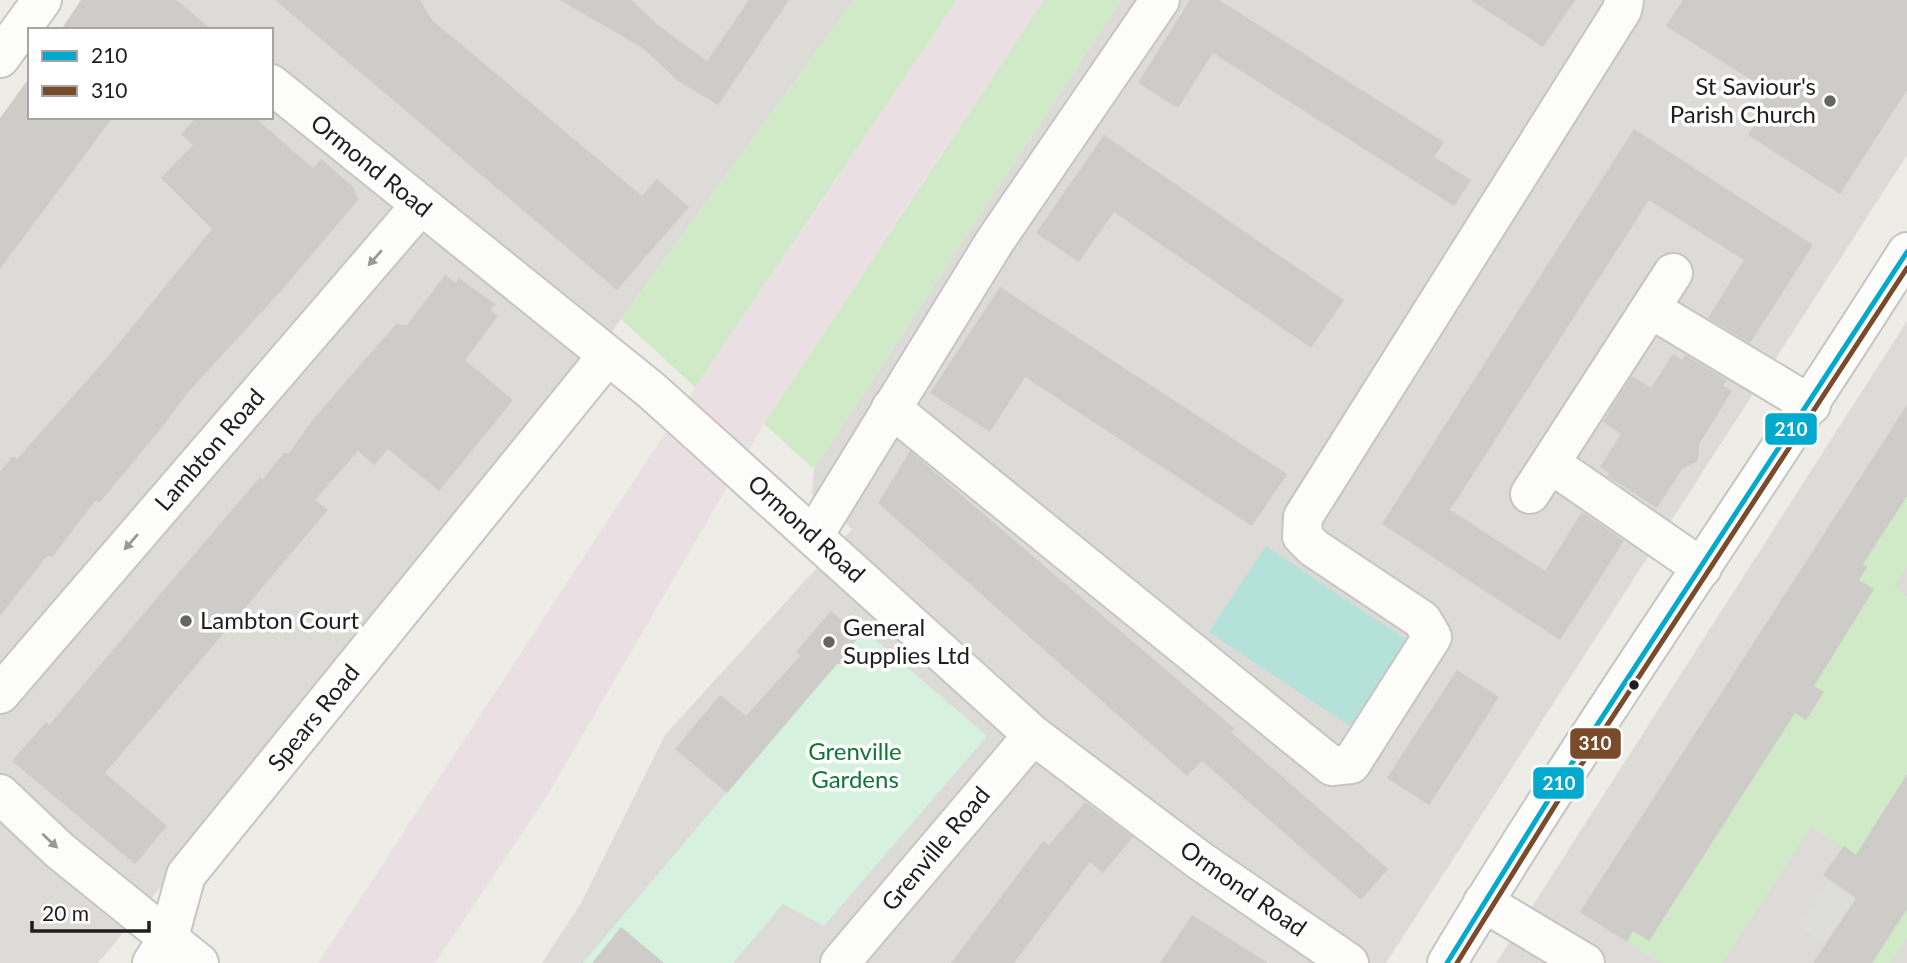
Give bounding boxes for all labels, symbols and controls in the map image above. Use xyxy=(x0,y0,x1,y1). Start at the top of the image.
legend xyxy=(28,28,273,119)
text: 210 xyxy=(91,42,128,67)
place label: St Saviour's Parish Church xyxy=(1670,71,1816,128)
text: 310 xyxy=(91,77,128,102)
marker: St Saviour's Parish Church xyxy=(1822,93,1838,109)
street label: Ormond Road xyxy=(306,107,438,222)
one-way arrow xyxy=(367,249,383,267)
street label: Lambton Road xyxy=(148,382,270,516)
line badge: 210 xyxy=(1764,412,1818,446)
text: 210 xyxy=(1774,417,1808,440)
street label: Ormond Road xyxy=(743,468,871,588)
one-way arrow xyxy=(123,533,139,551)
place label: Lambton Court xyxy=(200,605,359,634)
place label: General Supplies Ltd xyxy=(843,612,970,669)
marker: Lambton Court xyxy=(178,613,194,629)
marker: General Supplies Ltd xyxy=(821,634,837,650)
street label: Spears Road xyxy=(261,658,365,776)
unlabelled marker xyxy=(1627,678,1641,692)
line badge: 310 xyxy=(1569,727,1622,760)
text: 310 xyxy=(1578,731,1612,754)
park label: Grenville Gardens xyxy=(808,736,902,793)
line badge: 210 xyxy=(1532,766,1585,800)
text: 210 xyxy=(1542,771,1576,794)
street label: Grenville Road xyxy=(875,780,995,916)
one-way arrow xyxy=(41,833,58,850)
street label: Ormond Road xyxy=(1175,834,1312,942)
scale bar xyxy=(32,890,149,934)
text: 20 m xyxy=(42,900,89,925)

